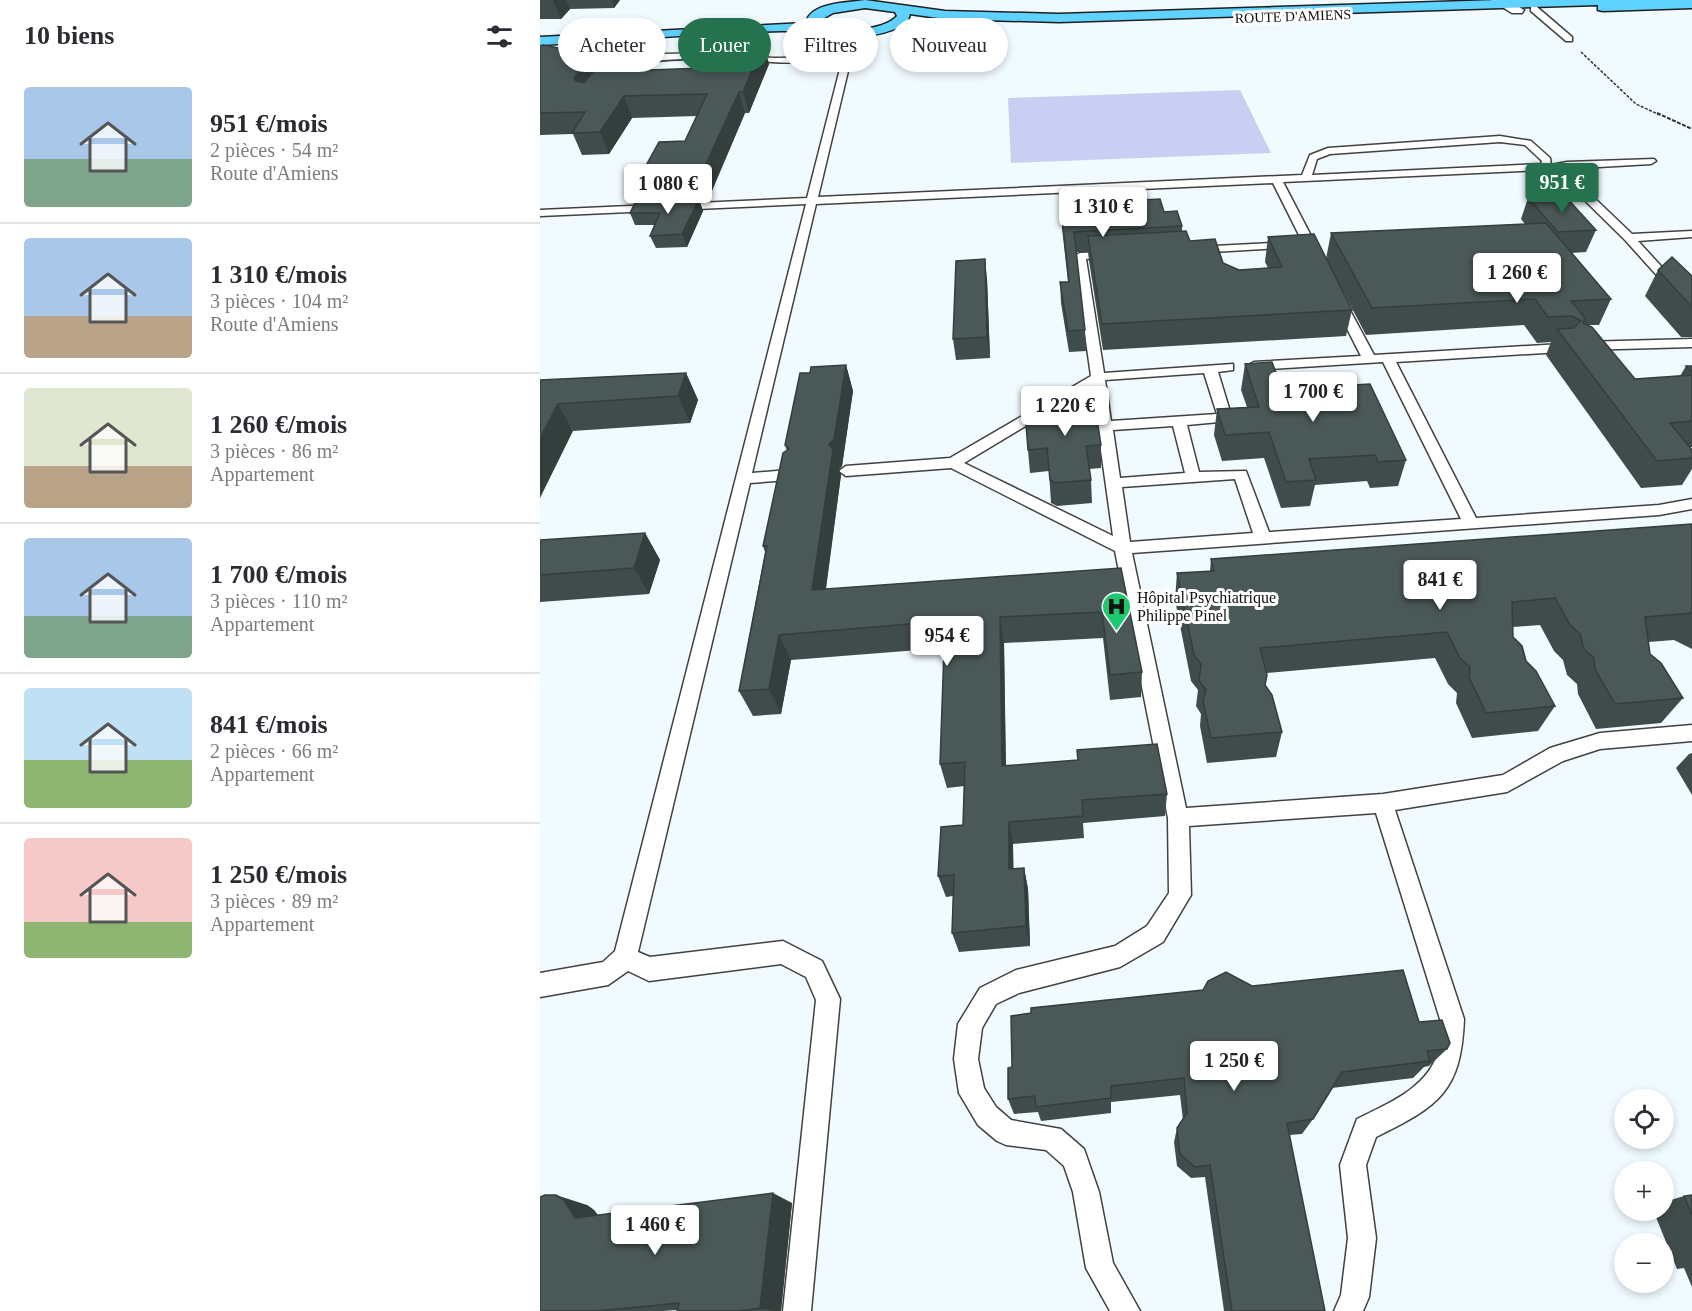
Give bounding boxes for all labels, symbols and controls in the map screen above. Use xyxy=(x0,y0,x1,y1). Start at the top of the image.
street label: ROUTE D'AMIENS xyxy=(1235,7,1351,26)
chip: Acheter xyxy=(558,18,666,72)
chip: Louer xyxy=(678,18,771,72)
chip: Filtres xyxy=(783,18,878,72)
chip: Nouveau xyxy=(890,18,1008,72)
icon: filters xyxy=(483,20,516,53)
text: 10 biens xyxy=(24,21,114,50)
text: 951 €/mois xyxy=(210,109,328,138)
icon: home xyxy=(72,111,144,183)
text: 2 pièces · 54 m² xyxy=(210,139,338,161)
text: Route d'Amiens xyxy=(210,162,339,184)
pin: 951 € xyxy=(1520,163,1604,214)
pin: 1 080 € xyxy=(613,164,723,215)
text: 951 € xyxy=(1540,171,1585,193)
text: 1 080 € xyxy=(638,172,698,194)
pin: 1 310 € xyxy=(1048,187,1158,238)
text: 1 310 € xyxy=(1073,195,1133,217)
pin: 1 260 € xyxy=(1462,253,1572,304)
text: 1 310 €/mois xyxy=(210,260,347,289)
text: 1 260 € xyxy=(1487,261,1547,283)
icon: home xyxy=(72,262,144,334)
text: 3 pièces · 104 m² xyxy=(210,290,348,312)
text: Route d'Amiens xyxy=(210,313,339,335)
pin: 1 700 € xyxy=(1258,372,1368,423)
text: 1 700 € xyxy=(1283,380,1343,402)
pin: 1 220 € xyxy=(1010,386,1120,437)
text: 1 220 € xyxy=(1035,394,1095,416)
text: 1 260 €/mois xyxy=(210,410,347,439)
icon: home xyxy=(72,412,144,484)
text: 3 pièces · 86 m² xyxy=(210,440,338,462)
text: Appartement xyxy=(210,463,314,485)
text: 1 700 €/mois xyxy=(210,560,347,589)
pin: 841 € xyxy=(1398,560,1482,611)
icon: home xyxy=(72,562,144,634)
text: 841 € xyxy=(1418,568,1463,590)
place label: Hôpital Psychiatrique Philippe Pinel xyxy=(1137,589,1276,625)
text: 3 pièces · 110 m² xyxy=(210,590,347,612)
hospital icon: Hôpital Psychiatrique Philippe Pinel xyxy=(1100,590,1132,632)
text: Appartement xyxy=(210,613,314,635)
pin: 954 € xyxy=(905,616,989,667)
text: 954 € xyxy=(925,624,970,646)
text: 841 €/mois xyxy=(210,710,328,739)
icon: home xyxy=(72,712,144,784)
text: 2 pièces · 66 m² xyxy=(210,740,338,762)
text: Appartement xyxy=(210,763,314,785)
text: 1 250 €/mois xyxy=(210,860,347,889)
icon: home xyxy=(72,862,144,934)
text: 3 pièces · 89 m² xyxy=(210,890,338,912)
text: Appartement xyxy=(210,913,314,935)
pin: 1 250 € xyxy=(1179,1041,1289,1092)
text: 1 250 € xyxy=(1204,1049,1264,1071)
map controls xyxy=(1614,1089,1674,1293)
button: locate xyxy=(1614,1089,1674,1149)
button: + xyxy=(1614,1161,1674,1221)
pin: 1 460 € xyxy=(600,1205,710,1256)
text: 1 460 € xyxy=(625,1213,685,1235)
button: − xyxy=(1614,1233,1674,1293)

